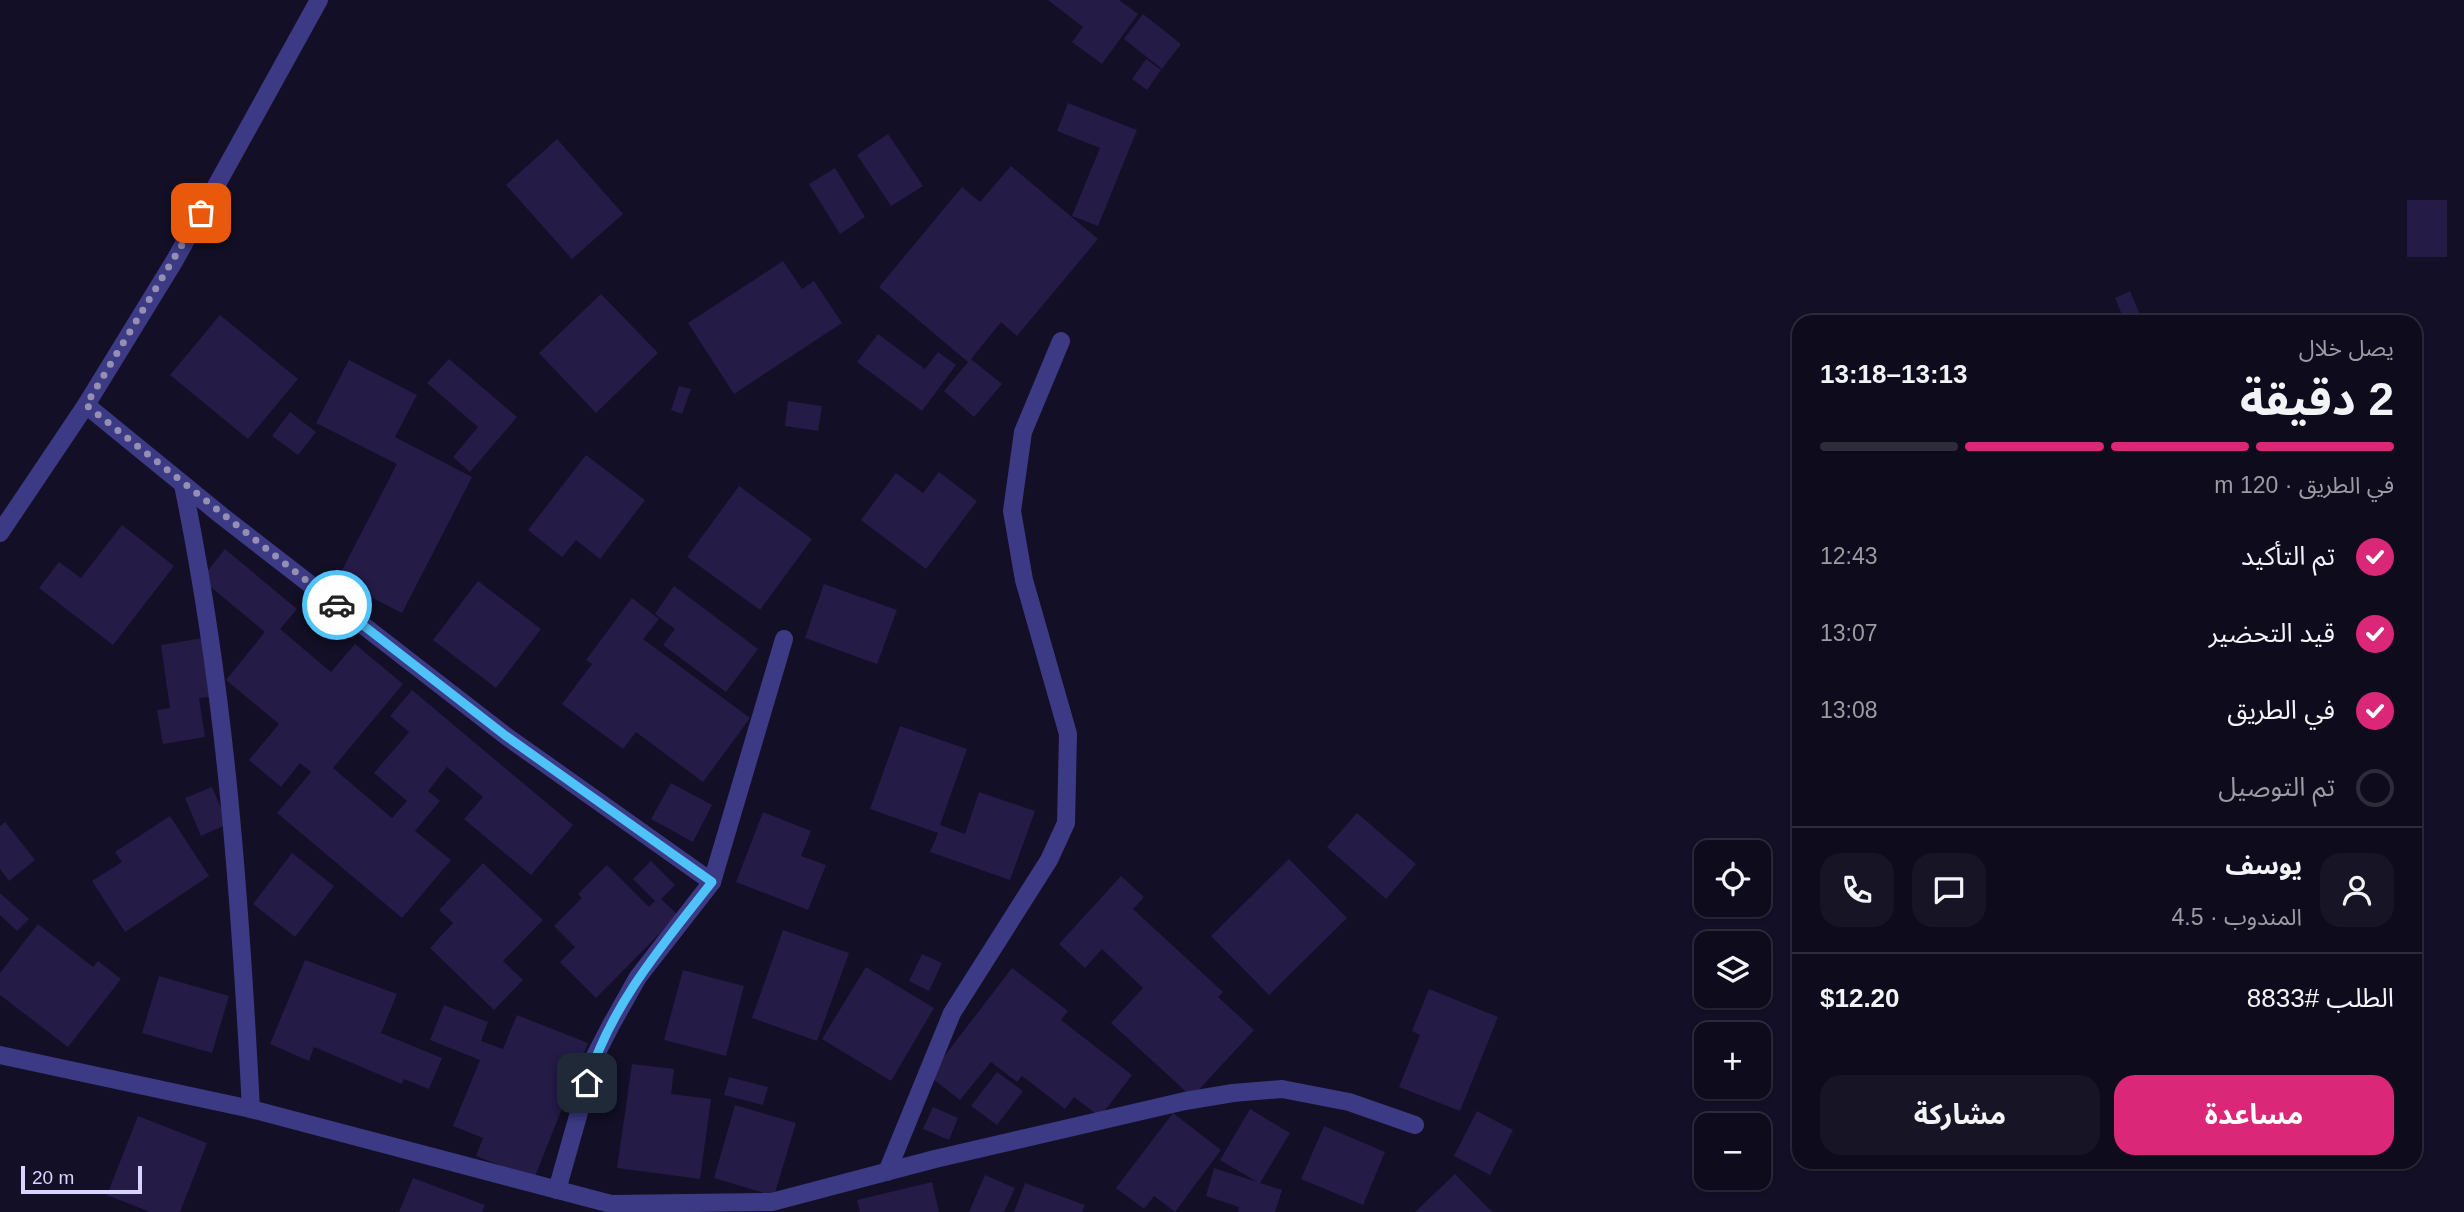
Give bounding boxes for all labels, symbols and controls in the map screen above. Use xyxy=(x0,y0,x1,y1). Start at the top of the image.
pin xyxy=(171,183,231,243)
icon: bag xyxy=(182,194,220,232)
text: يصل خلال xyxy=(2299,335,2394,361)
text: 13:13–13:18 xyxy=(1820,359,1967,389)
text: 2 دقيقة xyxy=(2240,373,2394,425)
text: في الطريق · 120 m xyxy=(2214,472,2394,498)
icon: check xyxy=(2356,538,2394,576)
text: تم التأكيد xyxy=(2241,541,2335,571)
text: 12:43 xyxy=(1820,543,1878,569)
courier xyxy=(302,570,372,640)
icon: car xyxy=(318,586,356,624)
icon: check xyxy=(2356,615,2394,653)
text: قيد التحضير xyxy=(2209,618,2335,648)
text: 13:07 xyxy=(1820,620,1878,646)
icon: check xyxy=(2356,692,2394,730)
text: في الطريق xyxy=(2227,695,2335,725)
text: 13:08 xyxy=(1820,697,1878,723)
text: تم التوصيل xyxy=(2218,772,2335,802)
map controls xyxy=(1694,840,1771,1190)
button: locate xyxy=(1694,840,1771,917)
text: يوسف xyxy=(2225,850,2302,880)
button: phone xyxy=(1820,853,1894,927)
button: chat xyxy=(1912,853,1986,927)
button: person xyxy=(2320,853,2394,927)
text: المندوب · 4.5 xyxy=(2172,904,2302,930)
button: layers xyxy=(1694,931,1771,1008)
text: $12.20 xyxy=(1820,983,1900,1013)
text: الطلب #8833 xyxy=(2247,983,2394,1013)
button: + xyxy=(1694,1022,1771,1099)
pin xyxy=(557,1053,617,1113)
icon: home xyxy=(568,1064,606,1102)
button: مشاركة xyxy=(1820,1075,2100,1155)
button: مساعدة xyxy=(2114,1075,2394,1155)
button: − xyxy=(1694,1113,1771,1190)
scale bar xyxy=(21,1163,142,1195)
text: 20 m xyxy=(32,1167,74,1188)

